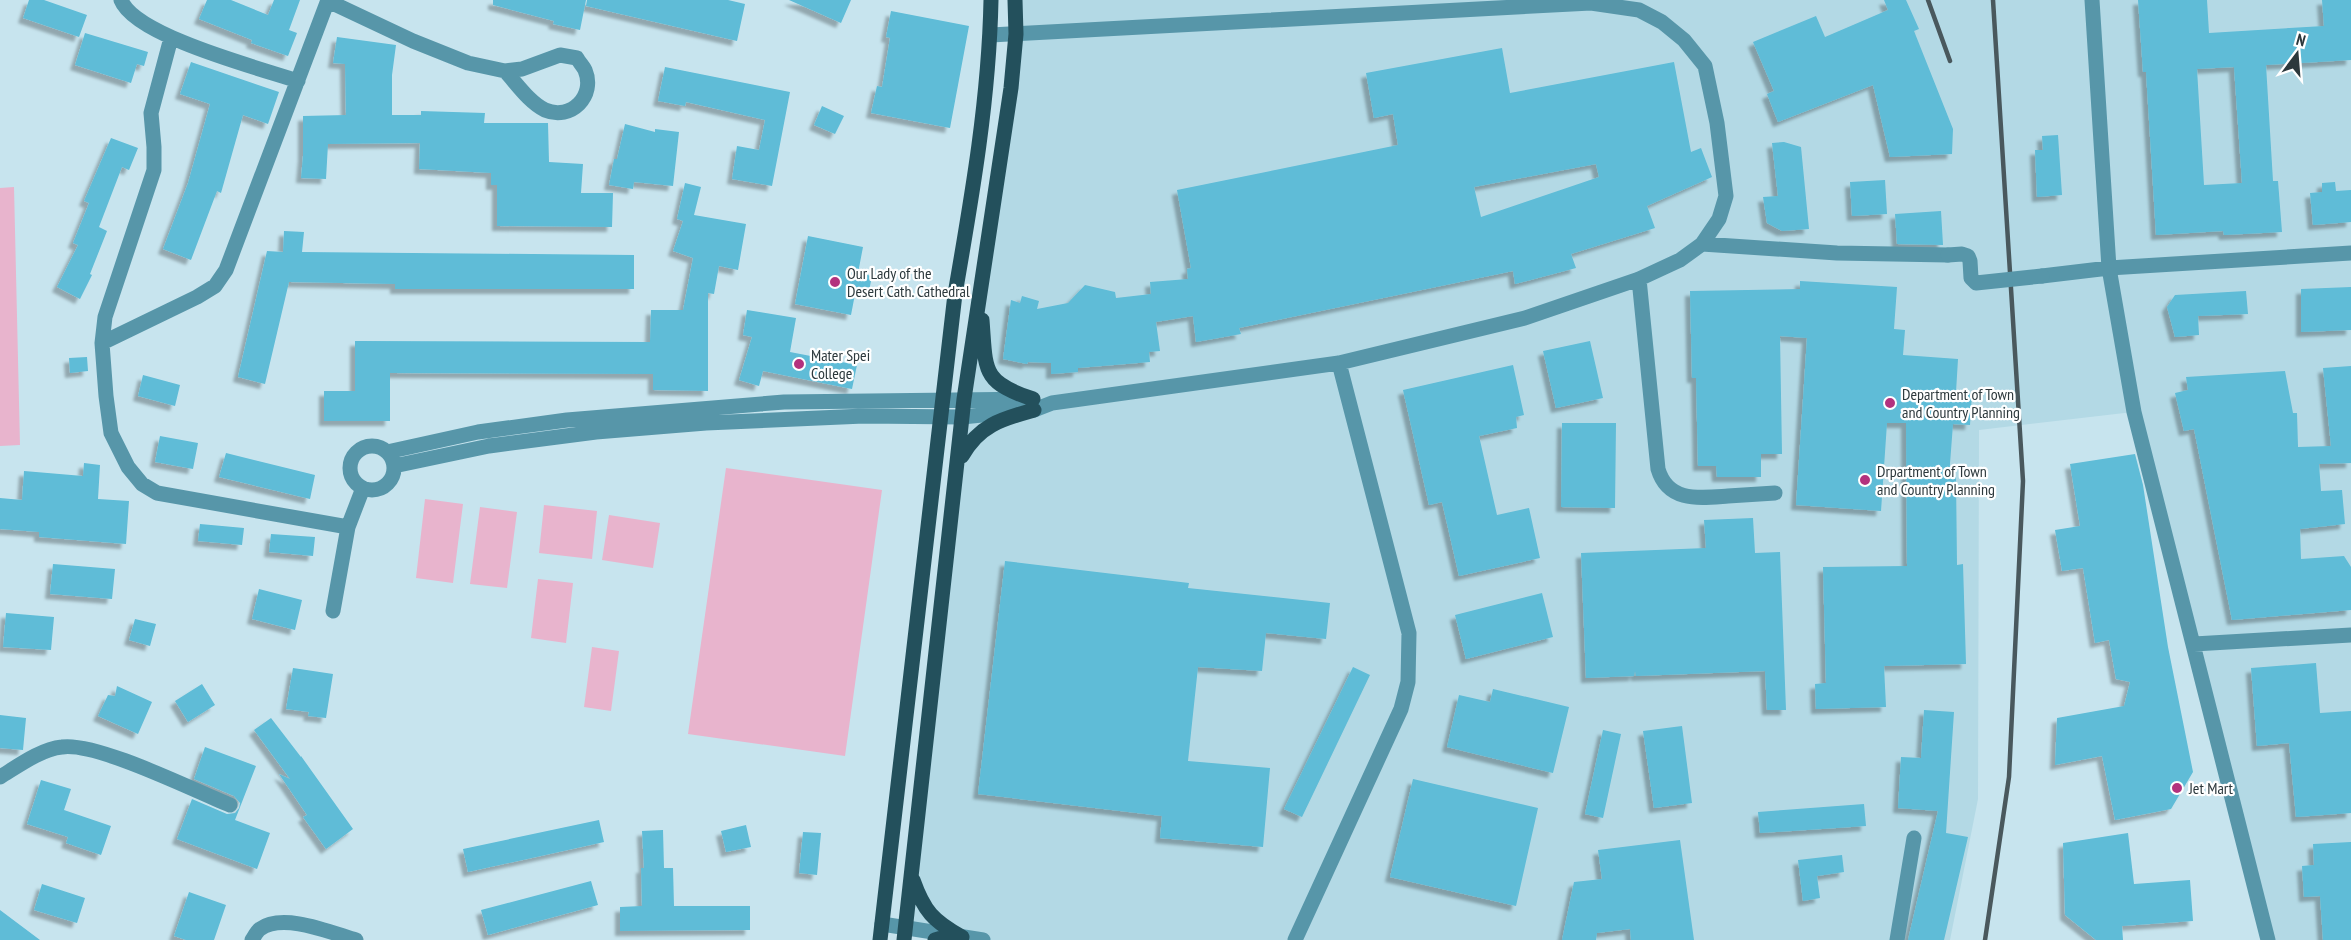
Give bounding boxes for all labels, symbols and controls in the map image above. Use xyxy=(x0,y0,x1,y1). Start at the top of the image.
north arrow xyxy=(2267,24,2327,84)
text: N xyxy=(2294,29,2308,50)
place label: Our Lady of the Desert Cath. Cathedral xyxy=(847,263,970,301)
marker: Our Lady of the Desert Cath. Cathedral xyxy=(828,275,842,289)
place label: Mater Spei College xyxy=(811,345,870,383)
marker: Mater Spei College xyxy=(792,357,806,371)
place label: Department of Town and Country Planning xyxy=(1902,384,2020,422)
marker: Department of Town and Country Planning xyxy=(1883,396,1897,410)
place label: Drpartment of Town and Country Planning xyxy=(1877,461,1995,499)
marker: Drpartment of Town and Country Planning xyxy=(1858,473,1872,487)
place label: Jet Mart xyxy=(2188,778,2234,798)
marker: Jet Mart xyxy=(2170,781,2184,795)

